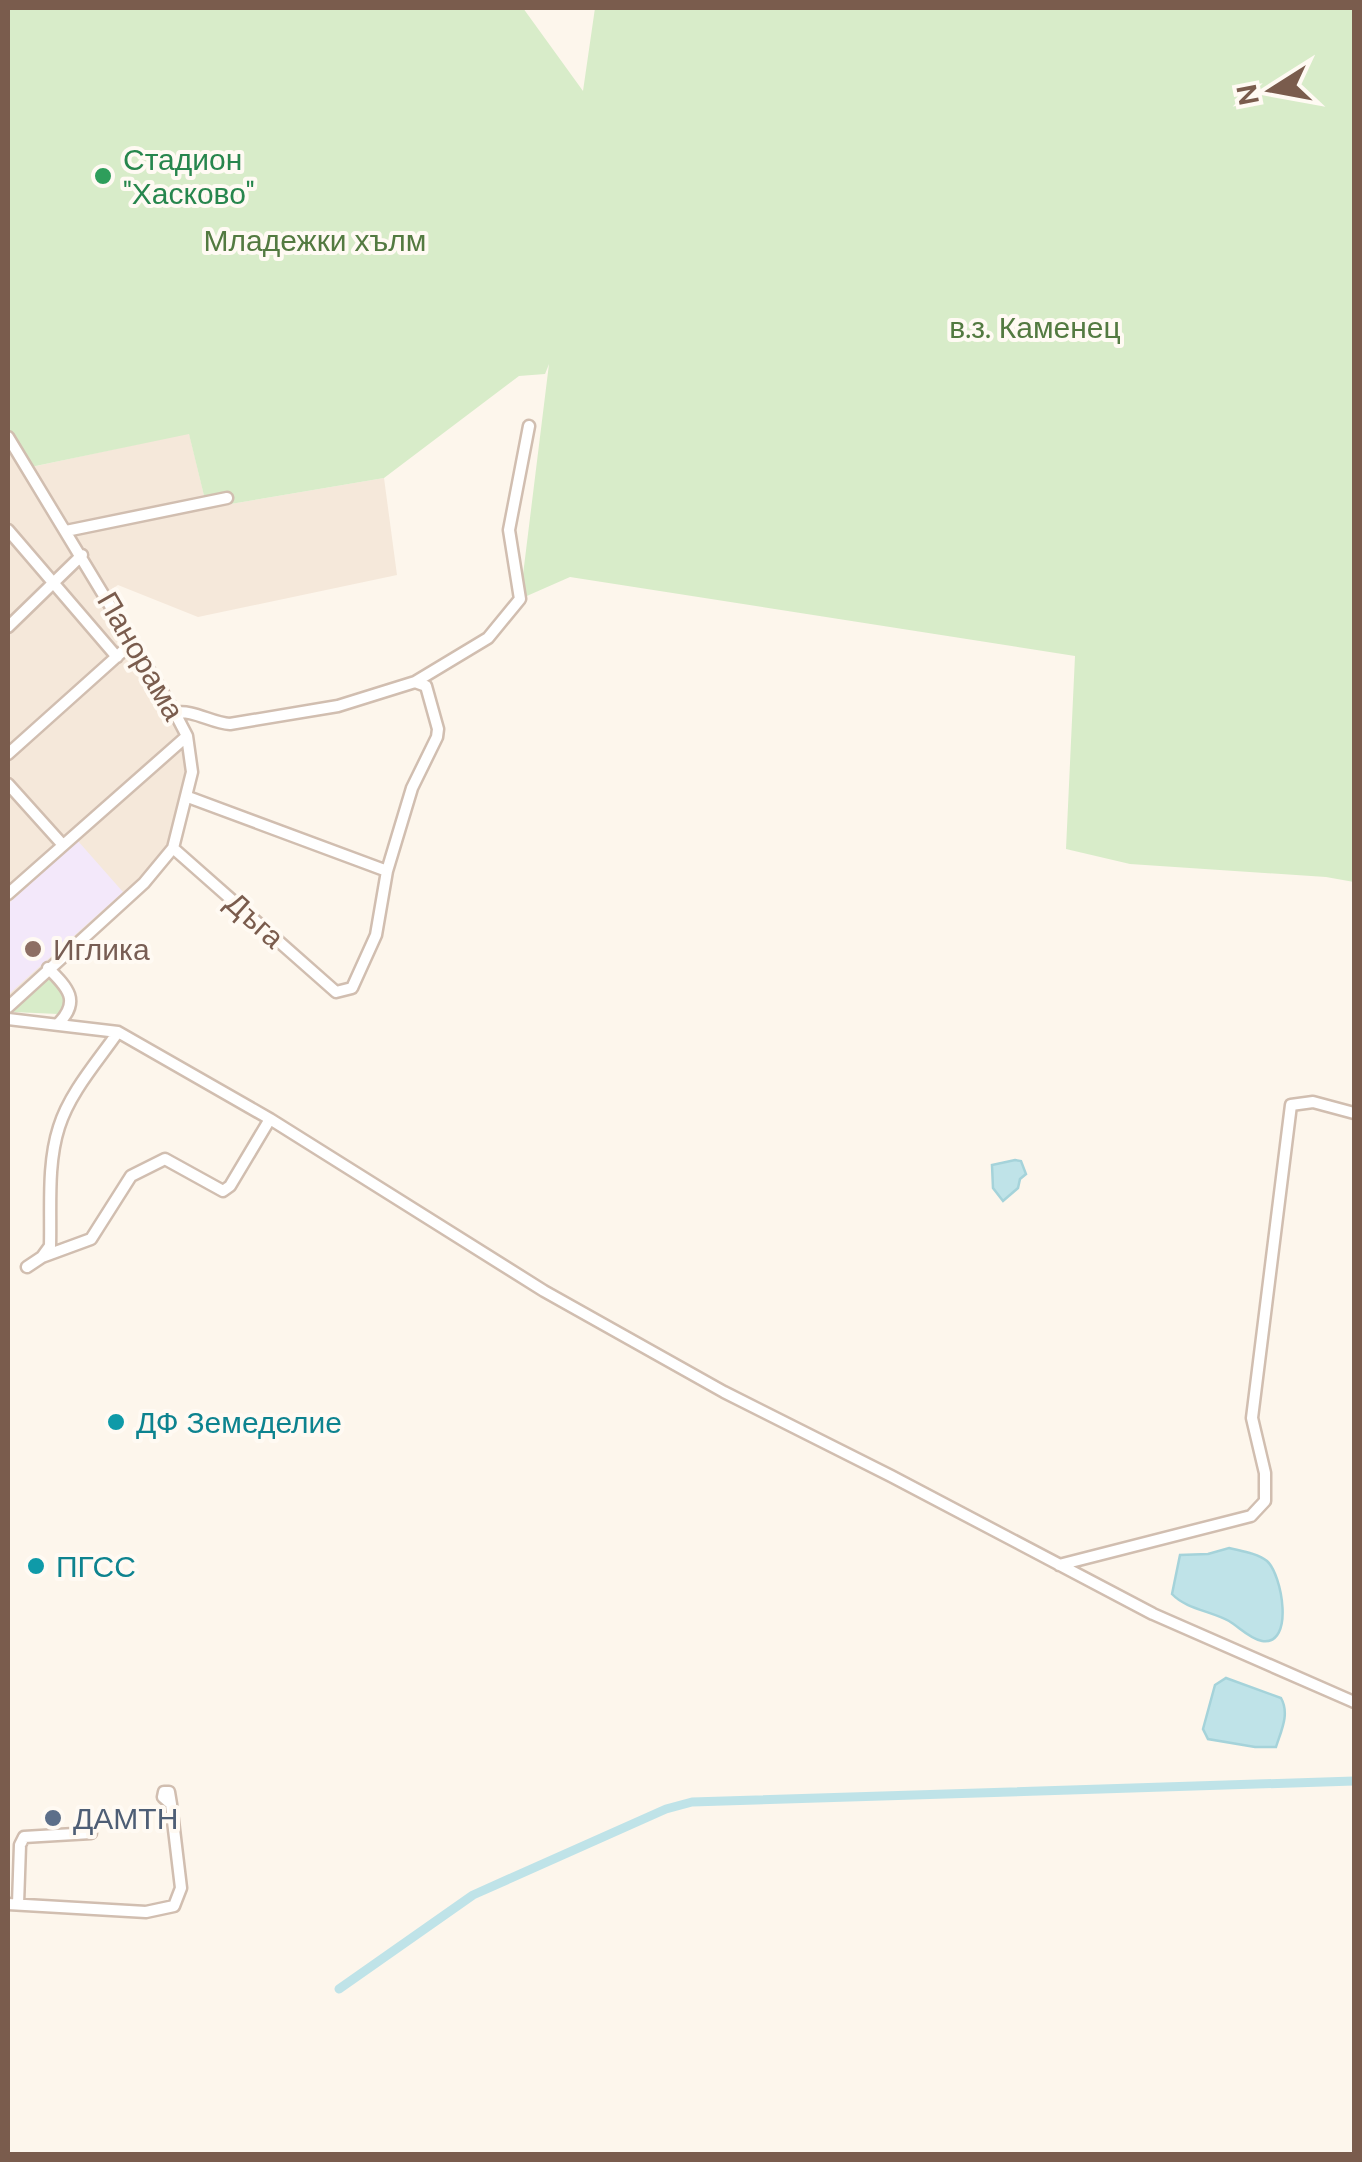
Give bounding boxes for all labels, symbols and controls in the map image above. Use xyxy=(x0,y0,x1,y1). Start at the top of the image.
north arrow xyxy=(1222,40,1322,140)
text: N xyxy=(1228,81,1268,108)
place label: Стадион "Хасково" xyxy=(123,140,255,213)
marker: Стадион "Хасково" xyxy=(92,165,114,187)
park label: Младежки хълм xyxy=(204,221,426,260)
park label: в.з. Каменец xyxy=(949,308,1121,347)
street label: Панорама xyxy=(89,585,194,728)
street label: Дъга xyxy=(217,883,293,957)
place label: Иглика xyxy=(53,930,150,969)
marker: Иглика xyxy=(22,938,44,960)
place label: ДФ Земеделие xyxy=(136,1403,342,1442)
marker: ДФ Земеделие xyxy=(105,1411,127,1433)
place label: ПГСС xyxy=(56,1547,136,1586)
marker: ПГСС xyxy=(25,1555,47,1577)
place label: ДАМТН xyxy=(73,1799,178,1838)
marker: ДАМТН xyxy=(42,1807,64,1829)

